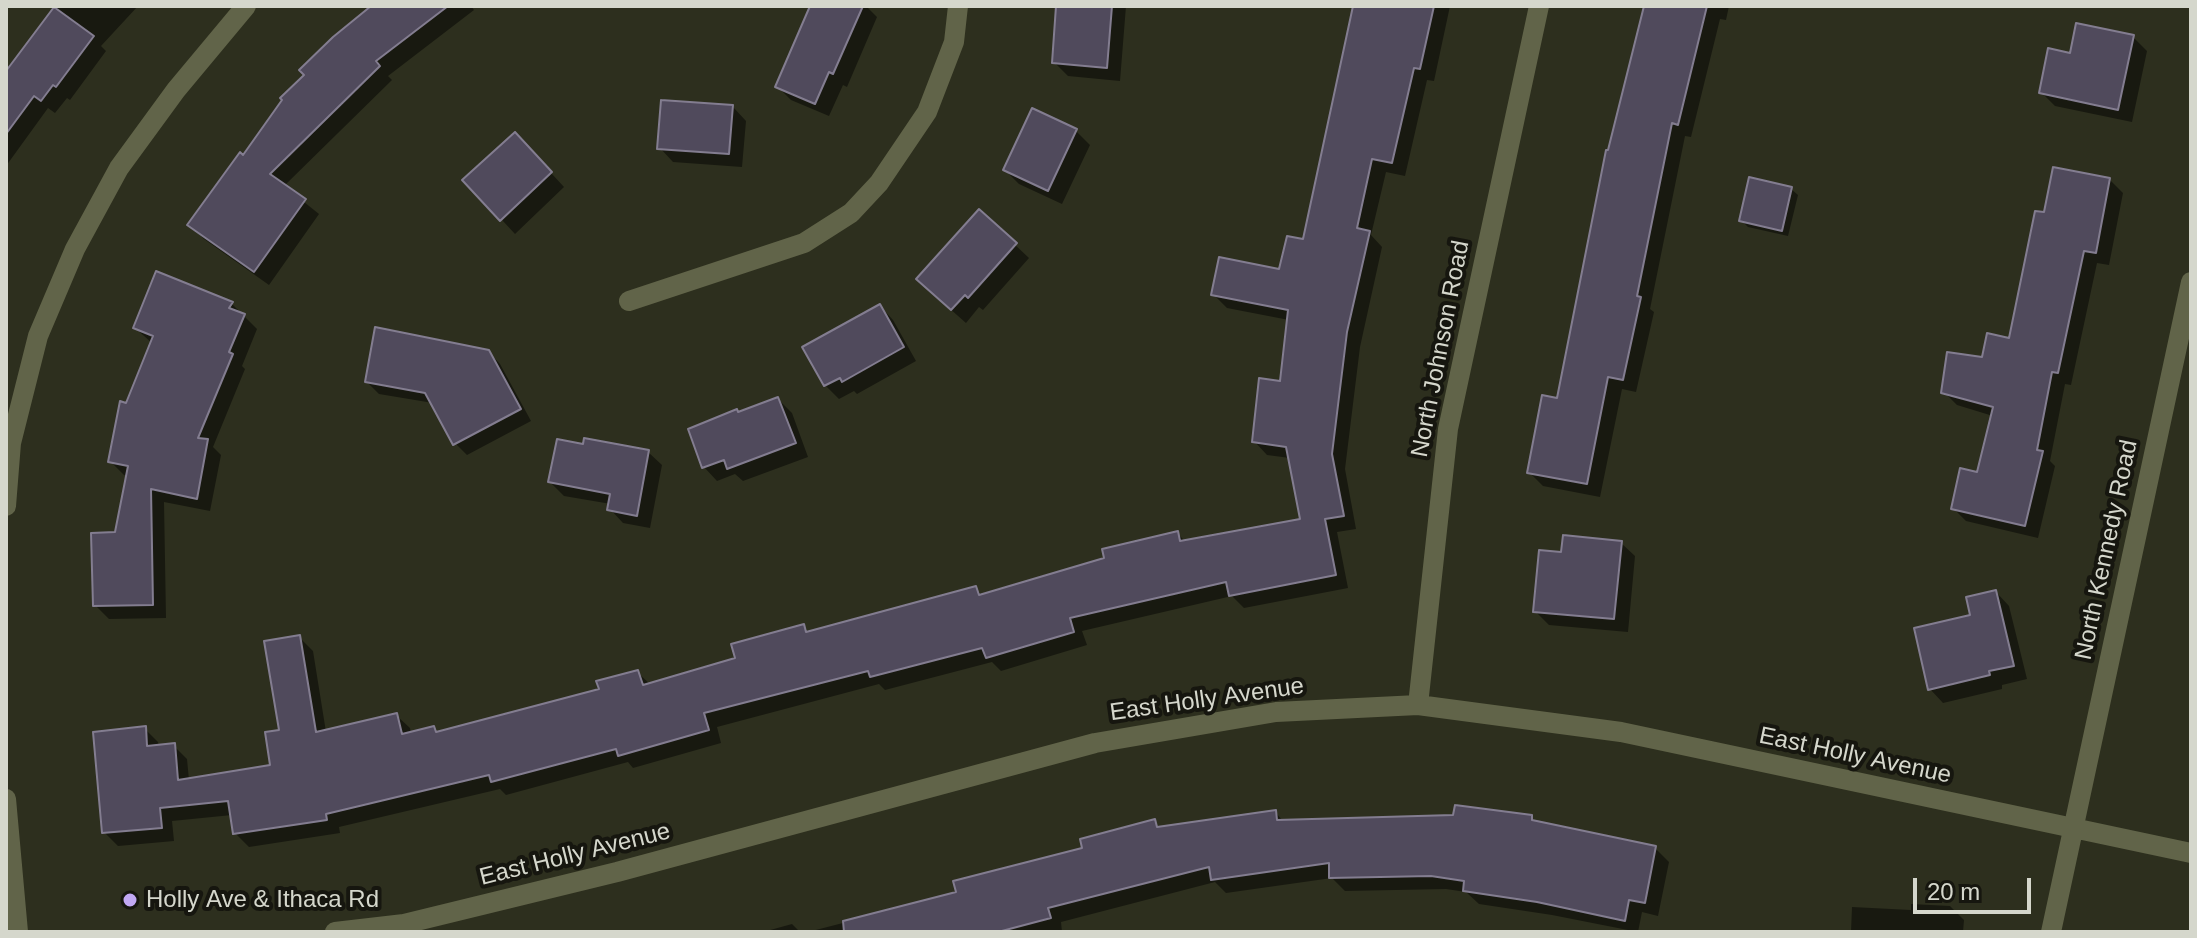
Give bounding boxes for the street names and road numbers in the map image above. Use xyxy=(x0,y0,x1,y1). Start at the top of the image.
street label: North Johnson Road xyxy=(1406,238,1476,460)
street label: North Kennedy Road xyxy=(2070,437,2144,663)
street label: East Holly Avenue xyxy=(1108,672,1306,728)
street label: East Holly Avenue xyxy=(1756,722,1954,790)
street label: East Holly Avenue xyxy=(477,817,673,893)

